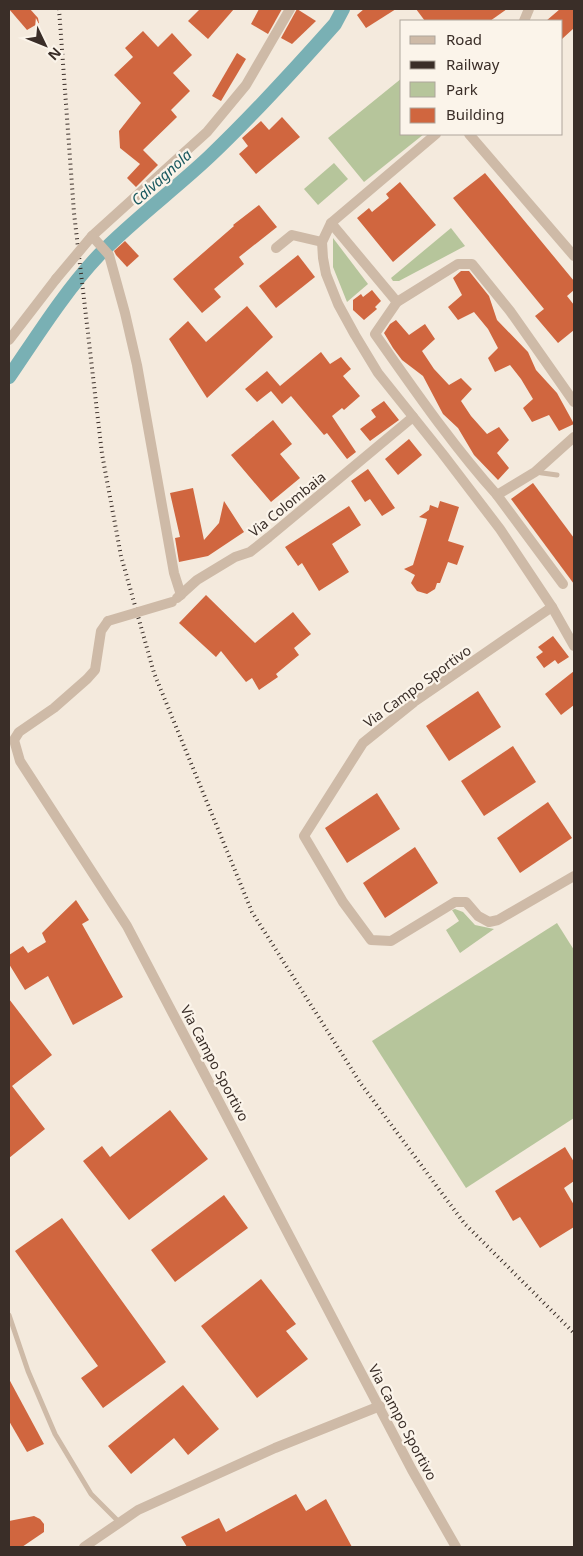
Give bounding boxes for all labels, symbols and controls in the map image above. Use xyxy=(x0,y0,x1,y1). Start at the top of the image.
north arrow xyxy=(20,20,70,70)
legend xyxy=(400,20,563,135)
text: Road xyxy=(446,29,482,49)
text: N xyxy=(44,44,66,65)
text: Railway xyxy=(446,54,500,74)
text: Park xyxy=(446,79,478,99)
text: Building xyxy=(446,104,504,124)
water label: Calvagnola xyxy=(126,144,196,210)
street label: Via Colombaia xyxy=(245,467,329,541)
street label: Via Campo Sportivo xyxy=(359,640,475,732)
street label: Via Campo Sportivo xyxy=(176,1002,254,1124)
street label: Via Campo Sportivo xyxy=(364,1361,442,1483)

